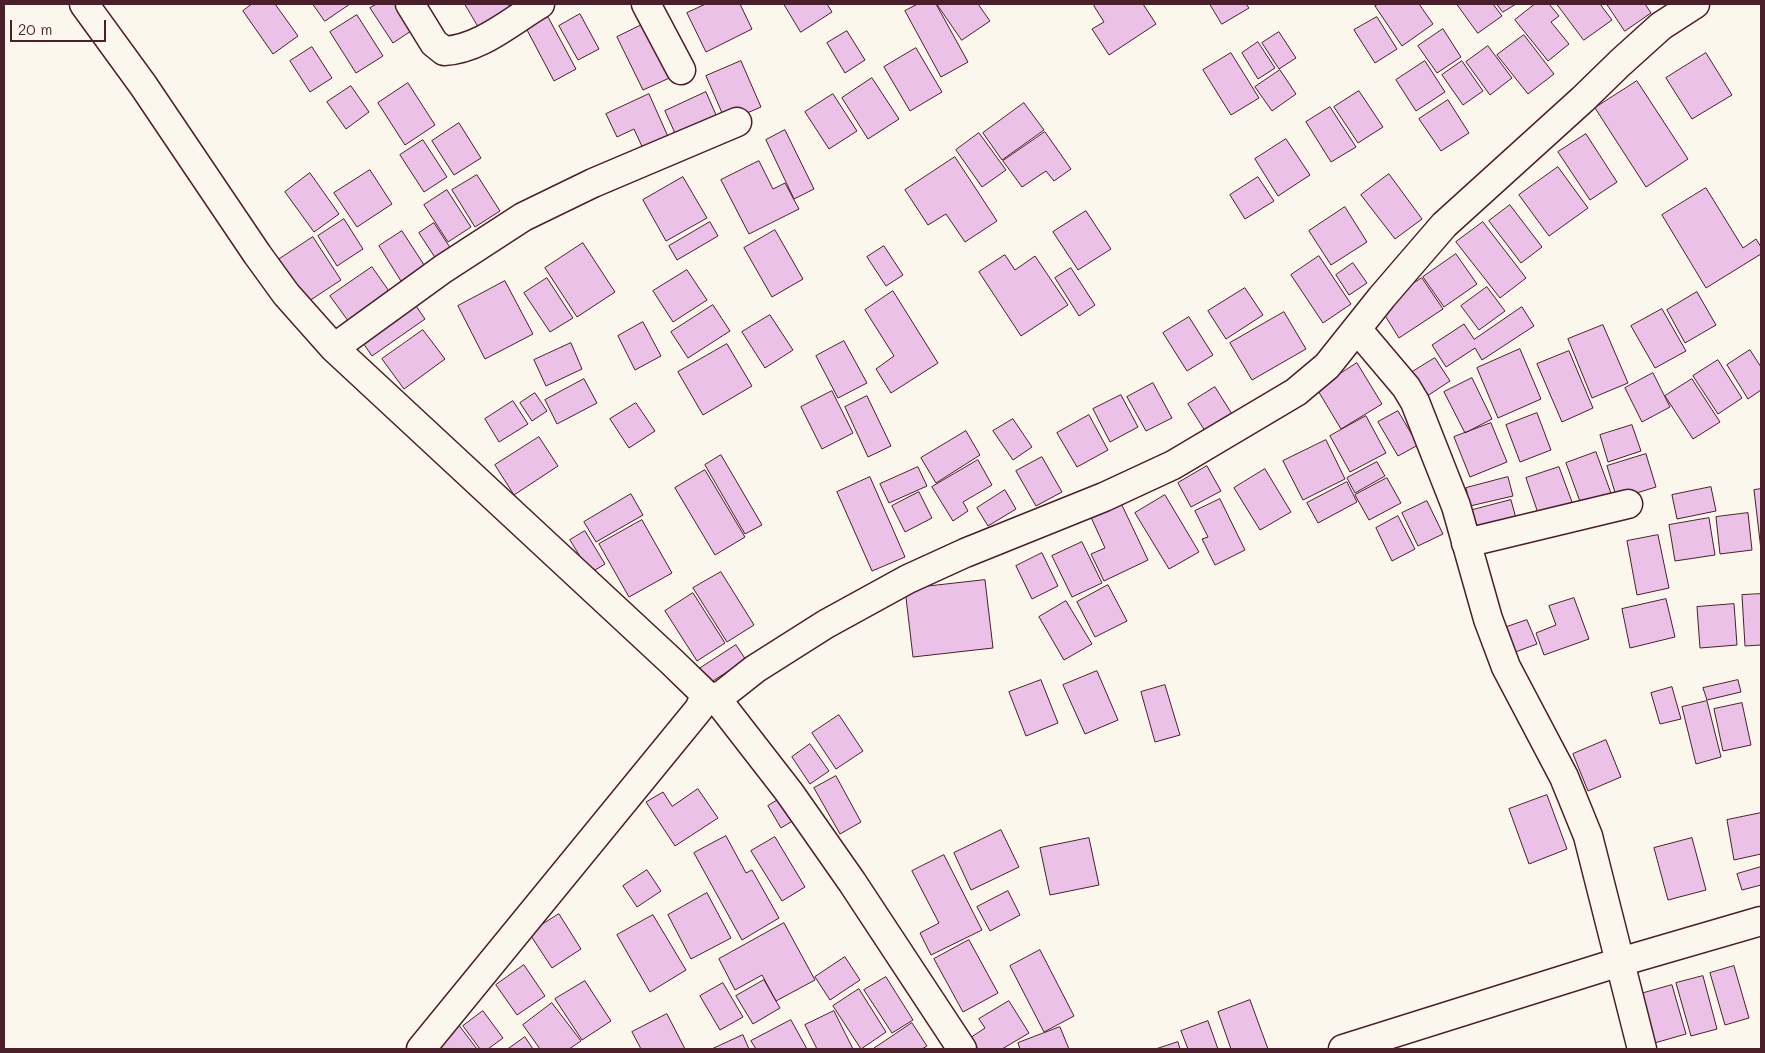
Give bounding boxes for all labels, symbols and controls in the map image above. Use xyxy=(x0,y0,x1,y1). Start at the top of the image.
scale bar xyxy=(12,10,109,42)
text: 20 m xyxy=(18,19,52,39)

